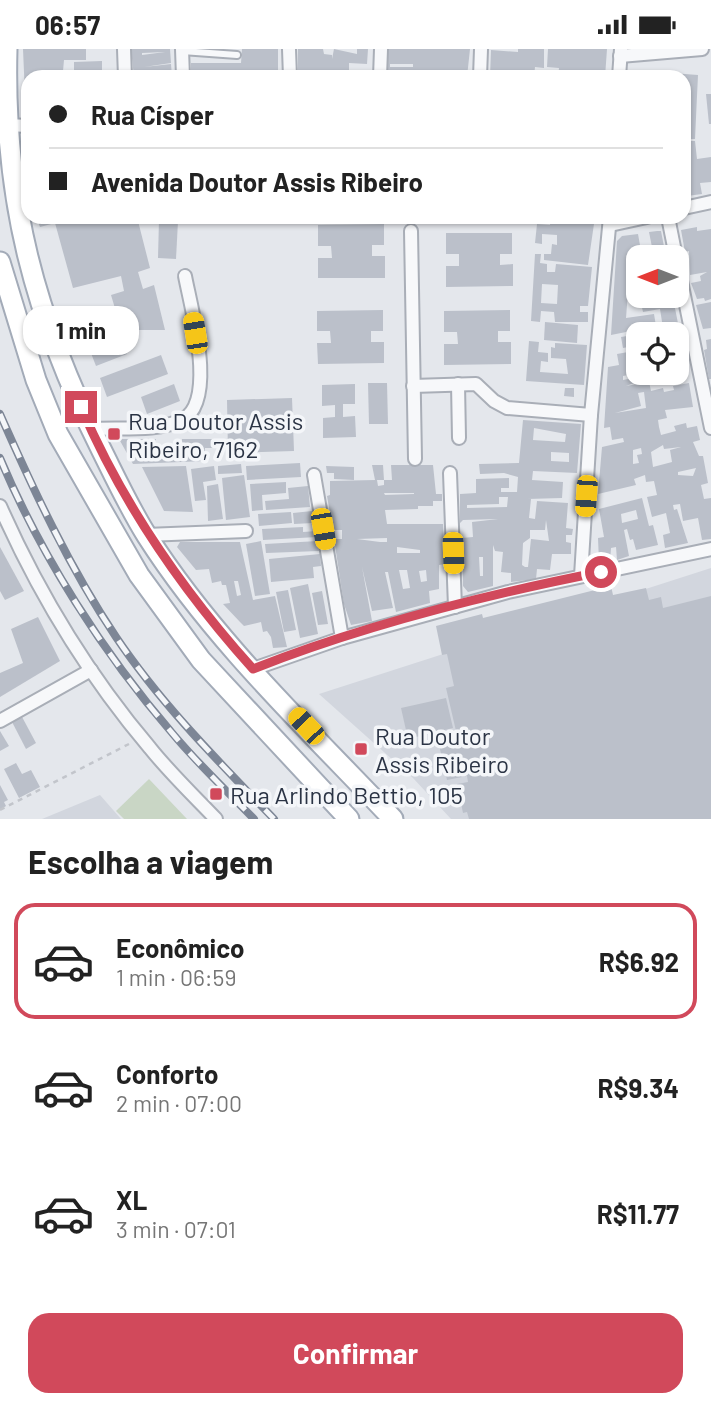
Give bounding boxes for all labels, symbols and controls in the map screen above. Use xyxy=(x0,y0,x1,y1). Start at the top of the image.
text: 06:57 xyxy=(35,9,100,40)
text: Rua Císper xyxy=(91,99,214,130)
text: Avenida Doutor Assis Ribeiro xyxy=(91,166,423,197)
north arrow xyxy=(626,245,690,308)
map controls xyxy=(626,245,689,385)
callout: 1 min xyxy=(23,305,139,355)
car xyxy=(182,311,209,355)
text: 1 min xyxy=(56,316,106,344)
button: locate xyxy=(626,322,689,385)
route end xyxy=(65,391,97,423)
place label: Rua Doutor Assis Ribeiro, 7162 xyxy=(128,406,303,463)
marker: Rua Doutor Assis Ribeiro, 7162 xyxy=(106,426,122,442)
car xyxy=(575,474,598,518)
car xyxy=(310,506,337,552)
car xyxy=(442,532,465,574)
route start xyxy=(585,556,617,588)
car xyxy=(284,703,329,749)
place label: Rua Doutor Assis Ribeiro xyxy=(375,721,509,778)
marker: Rua Doutor Assis Ribeiro xyxy=(353,741,369,757)
place label: Rua Arlindo Bettio, 105 xyxy=(230,780,463,809)
marker: Rua Arlindo Bettio, 105 xyxy=(208,786,224,802)
text: Escolha a viagem xyxy=(28,842,273,880)
icon: car xyxy=(32,930,95,993)
text: Econômico xyxy=(116,932,245,963)
text: R$6.92 xyxy=(599,946,679,977)
text: 1 min · 06:59 xyxy=(116,963,236,991)
icon: car xyxy=(32,1056,95,1119)
text: Conforto xyxy=(116,1058,219,1089)
text: R$9.34 xyxy=(598,1072,679,1103)
text: 2 min · 07:00 xyxy=(116,1089,242,1117)
icon: car xyxy=(32,1182,95,1245)
text: XL xyxy=(116,1184,147,1215)
text: R$11.77 xyxy=(597,1198,679,1229)
text: 3 min · 07:01 xyxy=(116,1215,236,1243)
button: Confirmar xyxy=(28,1313,683,1393)

